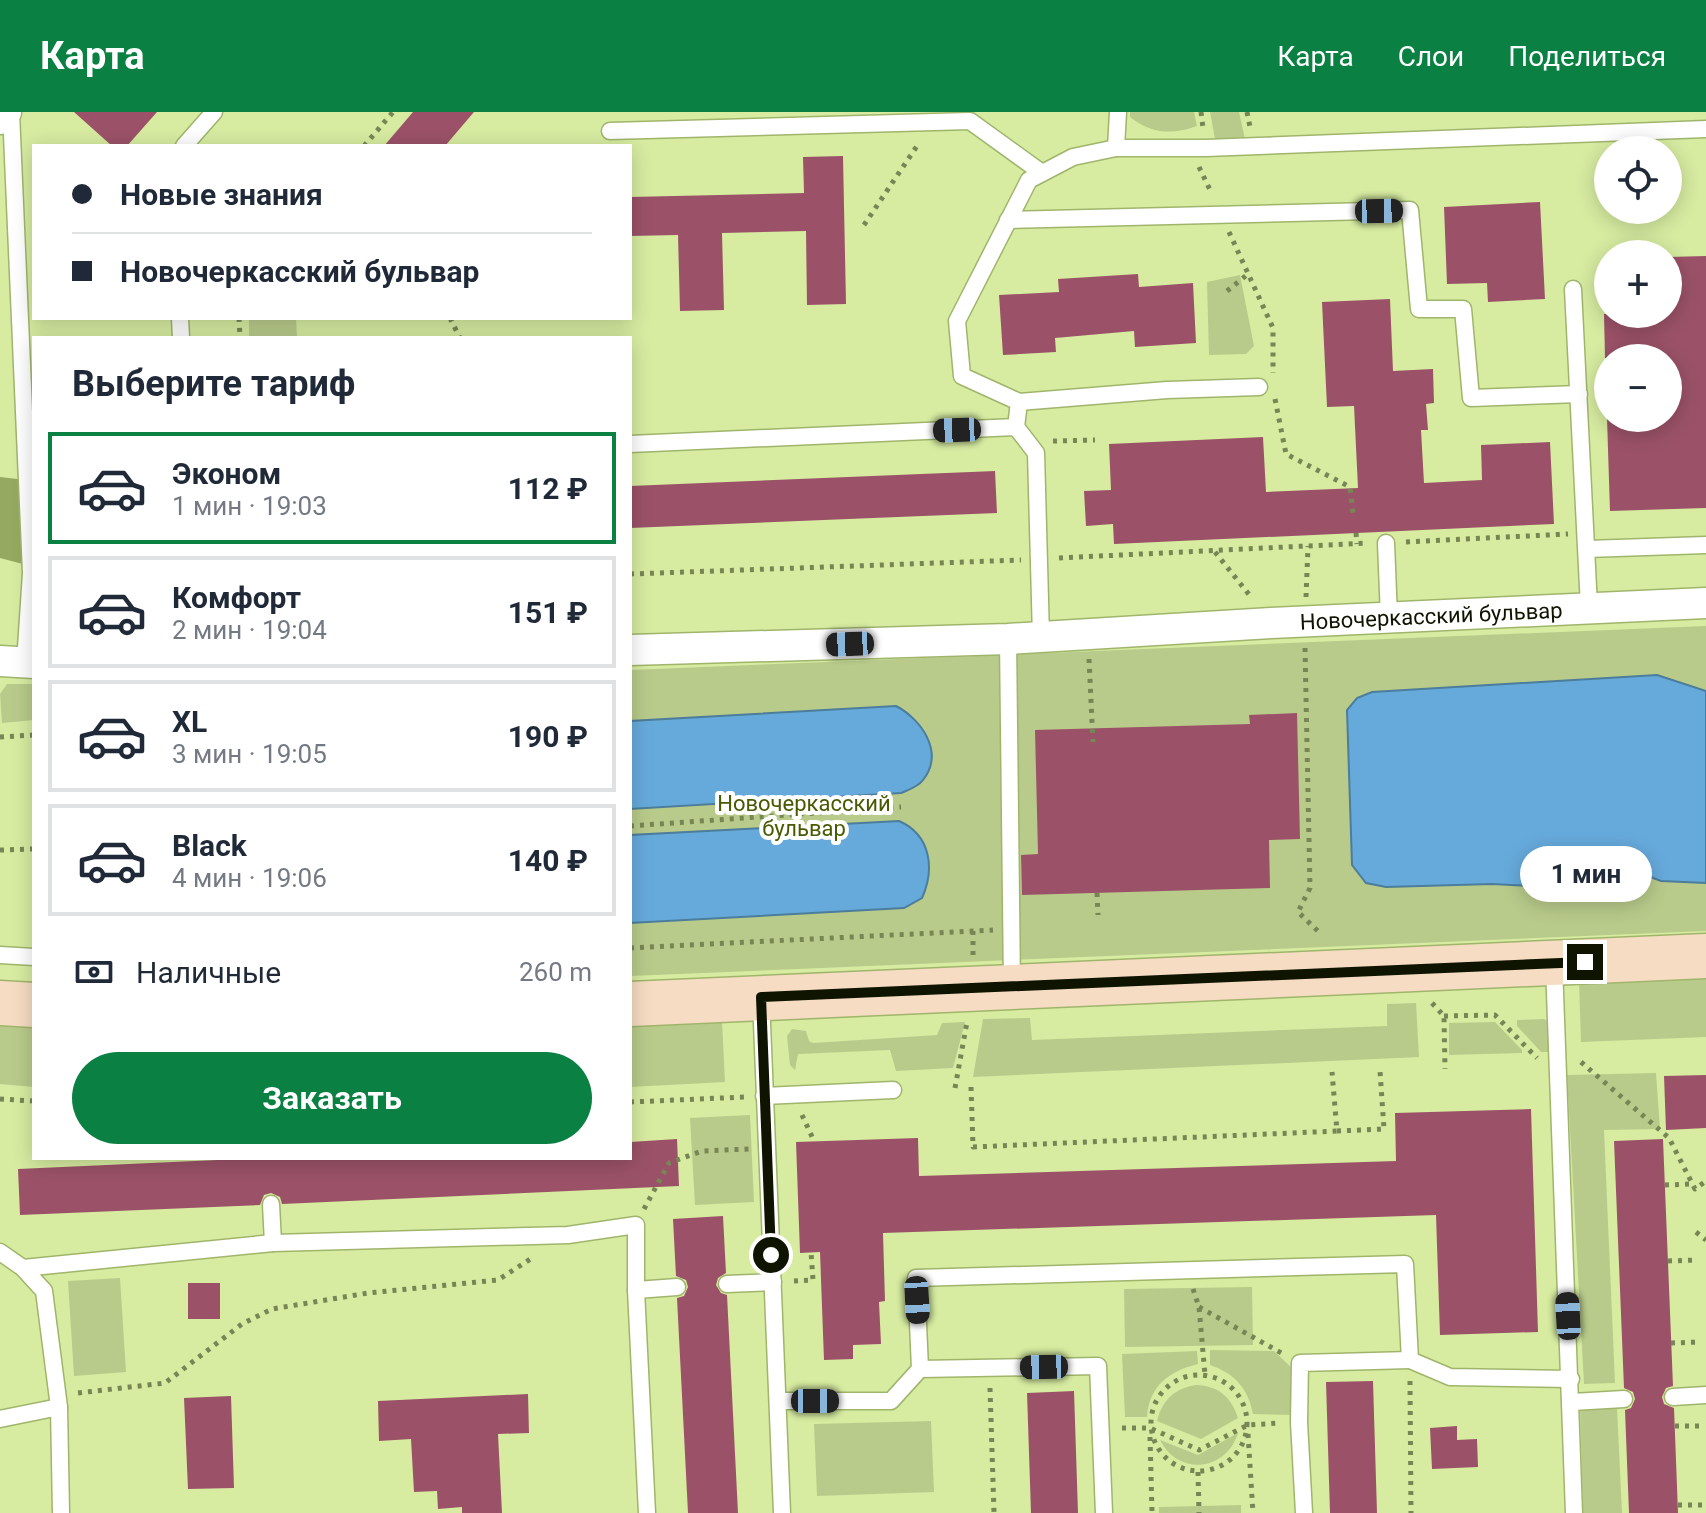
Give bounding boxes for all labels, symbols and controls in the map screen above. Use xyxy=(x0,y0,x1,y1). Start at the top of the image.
text: Карта xyxy=(40,34,145,78)
text: Карта xyxy=(1277,40,1354,73)
text: Слои xyxy=(1398,40,1464,73)
text: Поделиться xyxy=(1508,40,1666,73)
map controls xyxy=(1594,136,1682,432)
button: locate xyxy=(1594,136,1682,224)
text: Новые знания xyxy=(120,177,323,212)
car xyxy=(1355,199,1403,223)
button: + xyxy=(1594,240,1682,328)
text: Новочеркасский бульвар xyxy=(120,254,479,289)
button: − xyxy=(1594,344,1682,432)
text: Выберите тариф xyxy=(72,363,355,405)
car xyxy=(933,417,981,443)
icon: car xyxy=(76,452,148,524)
text: Эконом xyxy=(172,456,281,491)
text: 112 ₽ xyxy=(508,471,588,506)
text: 1 мин · 19:03 xyxy=(172,491,327,521)
icon: car xyxy=(76,576,148,648)
text: Комфорт xyxy=(172,580,301,615)
text: 151 ₽ xyxy=(508,595,588,630)
street label: Новочеркасский бульвар xyxy=(1299,598,1563,635)
text: 2 мин · 19:04 xyxy=(172,615,327,645)
car xyxy=(826,631,874,657)
icon: car xyxy=(76,700,148,772)
text: XL xyxy=(172,704,207,739)
text: 190 ₽ xyxy=(508,719,588,754)
text: 3 мин · 19:05 xyxy=(172,739,327,769)
park label: Новочеркасский бульвар xyxy=(717,791,891,841)
icon: car xyxy=(76,824,148,896)
text: Black xyxy=(172,828,247,863)
text: 140 ₽ xyxy=(508,843,588,878)
callout: 1 мин xyxy=(1519,846,1651,902)
text: 1 мин xyxy=(1551,859,1621,889)
text: 4 мин · 19:06 xyxy=(172,863,327,893)
route end xyxy=(1567,944,1603,980)
icon: cash xyxy=(72,950,116,994)
text: Наличные xyxy=(136,955,281,990)
text: 260 m xyxy=(519,957,592,987)
button: Заказать xyxy=(72,1052,592,1144)
route start xyxy=(753,1237,789,1273)
car xyxy=(904,1275,930,1325)
car xyxy=(1555,1291,1581,1341)
car xyxy=(1020,1355,1068,1379)
car xyxy=(791,1389,839,1413)

